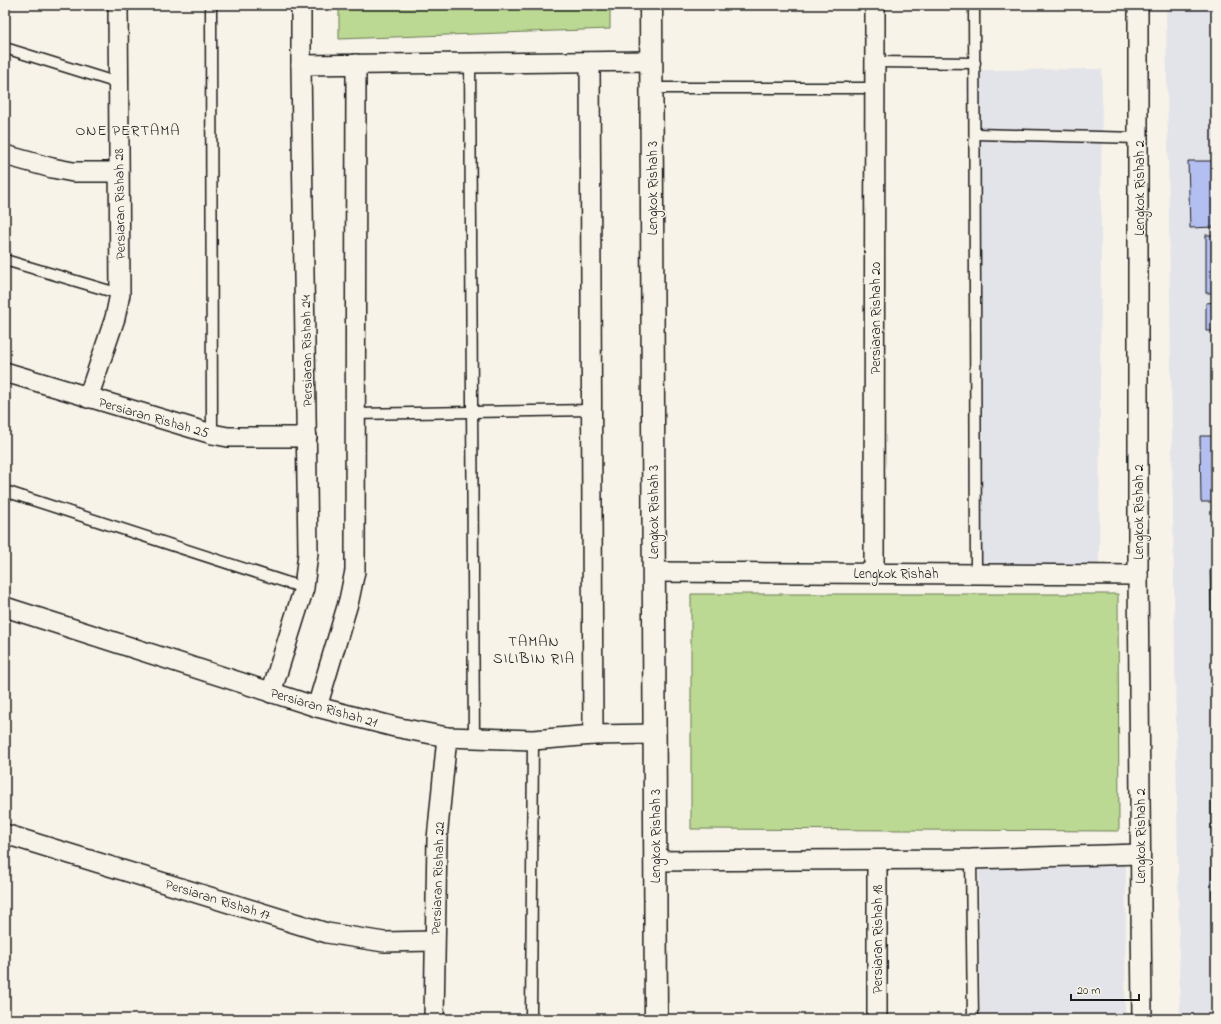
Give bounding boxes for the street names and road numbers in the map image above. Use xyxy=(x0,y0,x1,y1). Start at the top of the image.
street label: Lengkok Rishah 2 xyxy=(1130,140,1152,236)
street label: Lengkok Rishah 3 xyxy=(643,141,665,235)
street label: Persiaran Rishah 28 xyxy=(109,148,132,260)
street label: Persiaran Rishah 20 xyxy=(866,262,887,374)
street label: Persiaran Rishah 24 xyxy=(296,295,319,407)
street label: Persiaran Rishah 25 xyxy=(96,393,211,444)
street label: Lengkok Rishah 2 xyxy=(1129,464,1151,560)
street label: Lengkok Rishah 3 xyxy=(644,465,666,559)
street label: Lengkok Rishah xyxy=(854,564,938,586)
street label: Persiaran Rishah 21 xyxy=(268,683,380,734)
street label: Lengkok Rishah 2 xyxy=(1131,788,1153,884)
street label: Lengkok Rishah 3 xyxy=(646,789,668,883)
street label: Persiaran Rishah 22 xyxy=(426,821,451,935)
street label: Persiaran Rishah 17 xyxy=(162,874,273,927)
street label: Persiaran Rishah 18 xyxy=(868,885,889,993)

